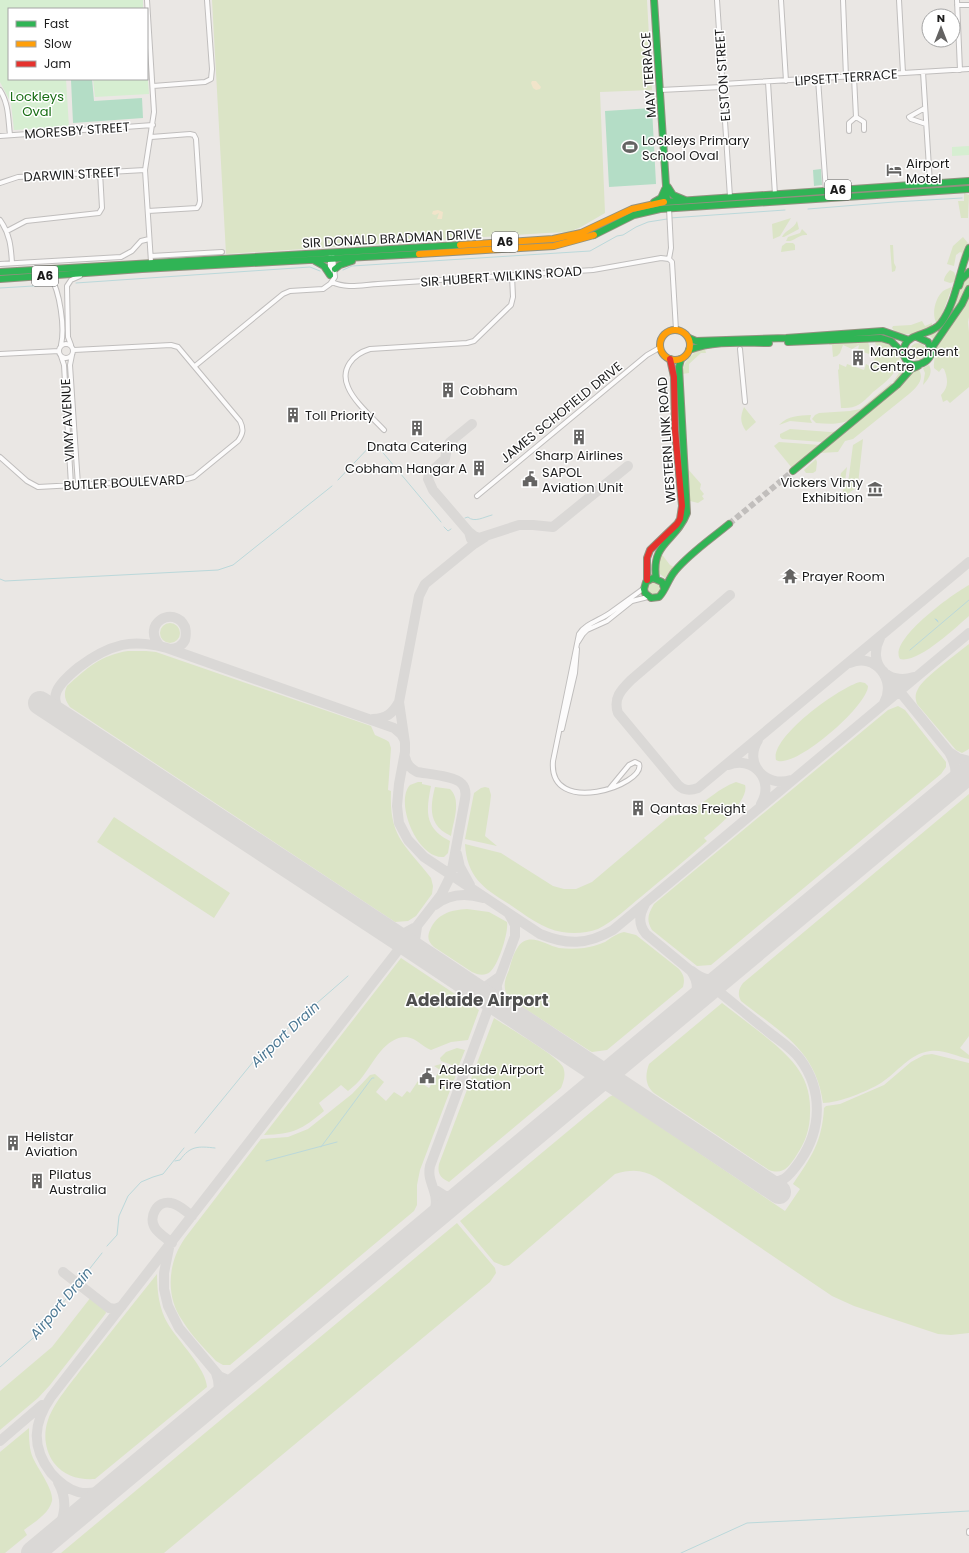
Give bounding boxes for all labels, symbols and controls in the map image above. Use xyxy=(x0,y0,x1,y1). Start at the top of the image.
legend xyxy=(8,8,148,80)
north arrow xyxy=(921,8,961,48)
text: N xyxy=(937,10,945,26)
text: Fast xyxy=(44,15,69,32)
street label: ELSTON STREET xyxy=(710,28,735,122)
street label: MAY TERRACE xyxy=(636,31,661,119)
text: Slow xyxy=(44,35,72,52)
text: Jam xyxy=(44,55,71,72)
street label: LIPSETT TERRACE xyxy=(794,64,898,91)
park label: Lockleys Oval xyxy=(10,87,64,121)
street label: MORESBY STREET xyxy=(24,117,130,144)
place label: Lockleys Primary School Oval xyxy=(642,131,750,165)
sports icon: Lockleys Primary School Oval xyxy=(621,138,639,156)
place label: Airport Motel xyxy=(906,154,950,188)
hotel icon: Airport Motel xyxy=(885,161,903,179)
street label: DARWIN STREET xyxy=(23,162,121,187)
road number: A6 xyxy=(825,180,851,200)
street label: SIR DONALD BRADMAN DRIVE xyxy=(302,224,482,253)
road number: A6 xyxy=(492,232,518,252)
street label: SIR HUBERT WILKINS ROAD xyxy=(420,261,582,292)
road number: A6 xyxy=(32,266,58,286)
place label: Management Centre xyxy=(870,342,959,376)
building icon: Management Centre xyxy=(849,349,867,367)
street label: JAMES SCHOFIELD DRIVE xyxy=(496,357,626,468)
street label: WESTERN LINK ROAD xyxy=(653,376,680,504)
street label: VIMY AVENUE xyxy=(56,378,79,462)
building icon: Cobham xyxy=(439,381,457,399)
place label: Cobham xyxy=(460,381,518,400)
building icon: Toll Priority xyxy=(284,406,302,424)
place label: Toll Priority xyxy=(305,406,375,425)
building icon: Dnata Catering xyxy=(408,419,426,437)
building icon: Sharp Airlines xyxy=(570,428,588,446)
place label: Dnata Catering xyxy=(367,437,467,456)
place label: Sharp Airlines xyxy=(535,446,623,465)
place label: Cobham Hangar A xyxy=(345,459,467,478)
building icon: Cobham Hangar A xyxy=(470,459,488,477)
place label: SAPOL Aviation Unit xyxy=(542,463,623,497)
street label: BUTLER BOULEVARD xyxy=(63,470,185,495)
public building icon: SAPOL Aviation Unit xyxy=(521,470,539,488)
place label: Vickers Vimy Exhibition xyxy=(781,473,864,507)
museum icon: Vickers Vimy Exhibition xyxy=(866,480,884,498)
temple icon: Prayer Room xyxy=(781,567,799,585)
place label: Prayer Room xyxy=(802,567,885,586)
building icon: Qantas Freight xyxy=(629,799,647,817)
place label: Qantas Freight xyxy=(650,799,746,818)
district label: Adelaide Airport xyxy=(405,988,549,1012)
water label: Airport Drain xyxy=(245,997,324,1072)
place label: Adelaide Airport Fire Station xyxy=(439,1060,544,1094)
public building icon: Adelaide Airport Fire Station xyxy=(418,1067,436,1085)
place label: Helistar Aviation xyxy=(25,1127,78,1161)
building icon: Helistar Aviation xyxy=(4,1134,22,1152)
place label: Pilatus Australia xyxy=(49,1165,106,1199)
building icon: Pilatus Australia xyxy=(28,1172,46,1190)
water label: Airport Drain xyxy=(24,1263,97,1344)

